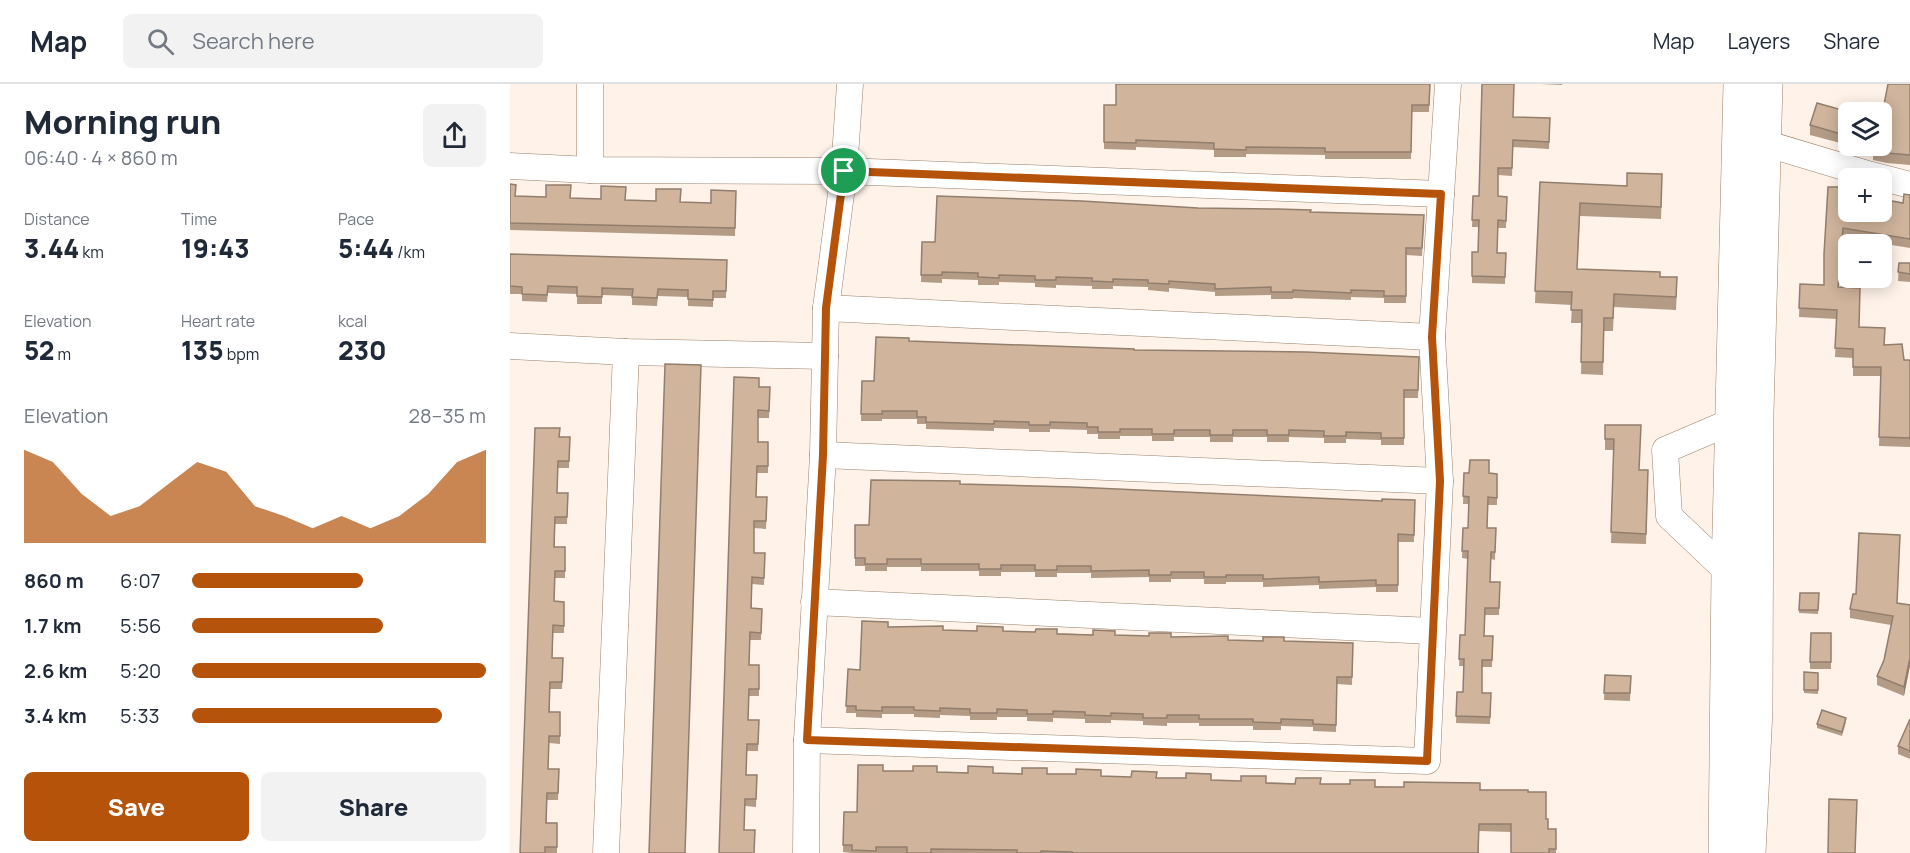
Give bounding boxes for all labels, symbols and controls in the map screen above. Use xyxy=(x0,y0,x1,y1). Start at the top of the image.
search box xyxy=(123,14,543,68)
text: Map xyxy=(30,22,87,60)
icon: search xyxy=(144,25,177,58)
text: Search here xyxy=(192,26,315,56)
text: Map xyxy=(1653,27,1694,55)
text: Layers xyxy=(1727,27,1790,55)
text: Share xyxy=(1823,27,1880,55)
text: Morning run xyxy=(24,99,221,144)
map controls xyxy=(1838,102,1892,288)
button: layers xyxy=(1838,102,1892,156)
button: share xyxy=(423,104,486,167)
text: 06:40 · 4 × 860 m xyxy=(24,144,178,171)
pin xyxy=(818,145,869,196)
icon: arrive xyxy=(827,154,860,187)
button: + xyxy=(1838,168,1892,222)
text: Distance xyxy=(24,208,90,230)
text: Time xyxy=(181,208,217,230)
text: Pace xyxy=(338,208,374,230)
text: 3.44 xyxy=(24,230,79,266)
text: 19:43 xyxy=(181,230,250,266)
text: 5:44 xyxy=(338,230,394,266)
button: − xyxy=(1838,234,1892,288)
text: km xyxy=(79,241,104,263)
text: /km xyxy=(394,241,425,263)
text: Elevation xyxy=(24,310,92,332)
text: Heart rate xyxy=(181,310,255,332)
text: kcal xyxy=(338,310,367,332)
text: 52 xyxy=(24,332,54,368)
text: 135 xyxy=(181,332,223,368)
text: 230 xyxy=(338,332,387,368)
text: m xyxy=(54,343,71,365)
text: bpm xyxy=(223,343,259,365)
text: Elevation xyxy=(24,402,108,429)
text: 28–35 m xyxy=(409,402,486,429)
text: 860 m xyxy=(24,567,84,594)
text: 6:07 xyxy=(120,567,161,594)
text: 1.7 km xyxy=(24,612,81,639)
text: 5:56 xyxy=(120,612,162,639)
text: 2.6 km xyxy=(24,657,87,684)
text: 5:20 xyxy=(120,657,161,684)
text: 3.4 km xyxy=(24,702,87,729)
text: 5:33 xyxy=(120,702,160,729)
button: Save xyxy=(24,772,249,841)
button: Share xyxy=(261,772,486,841)

